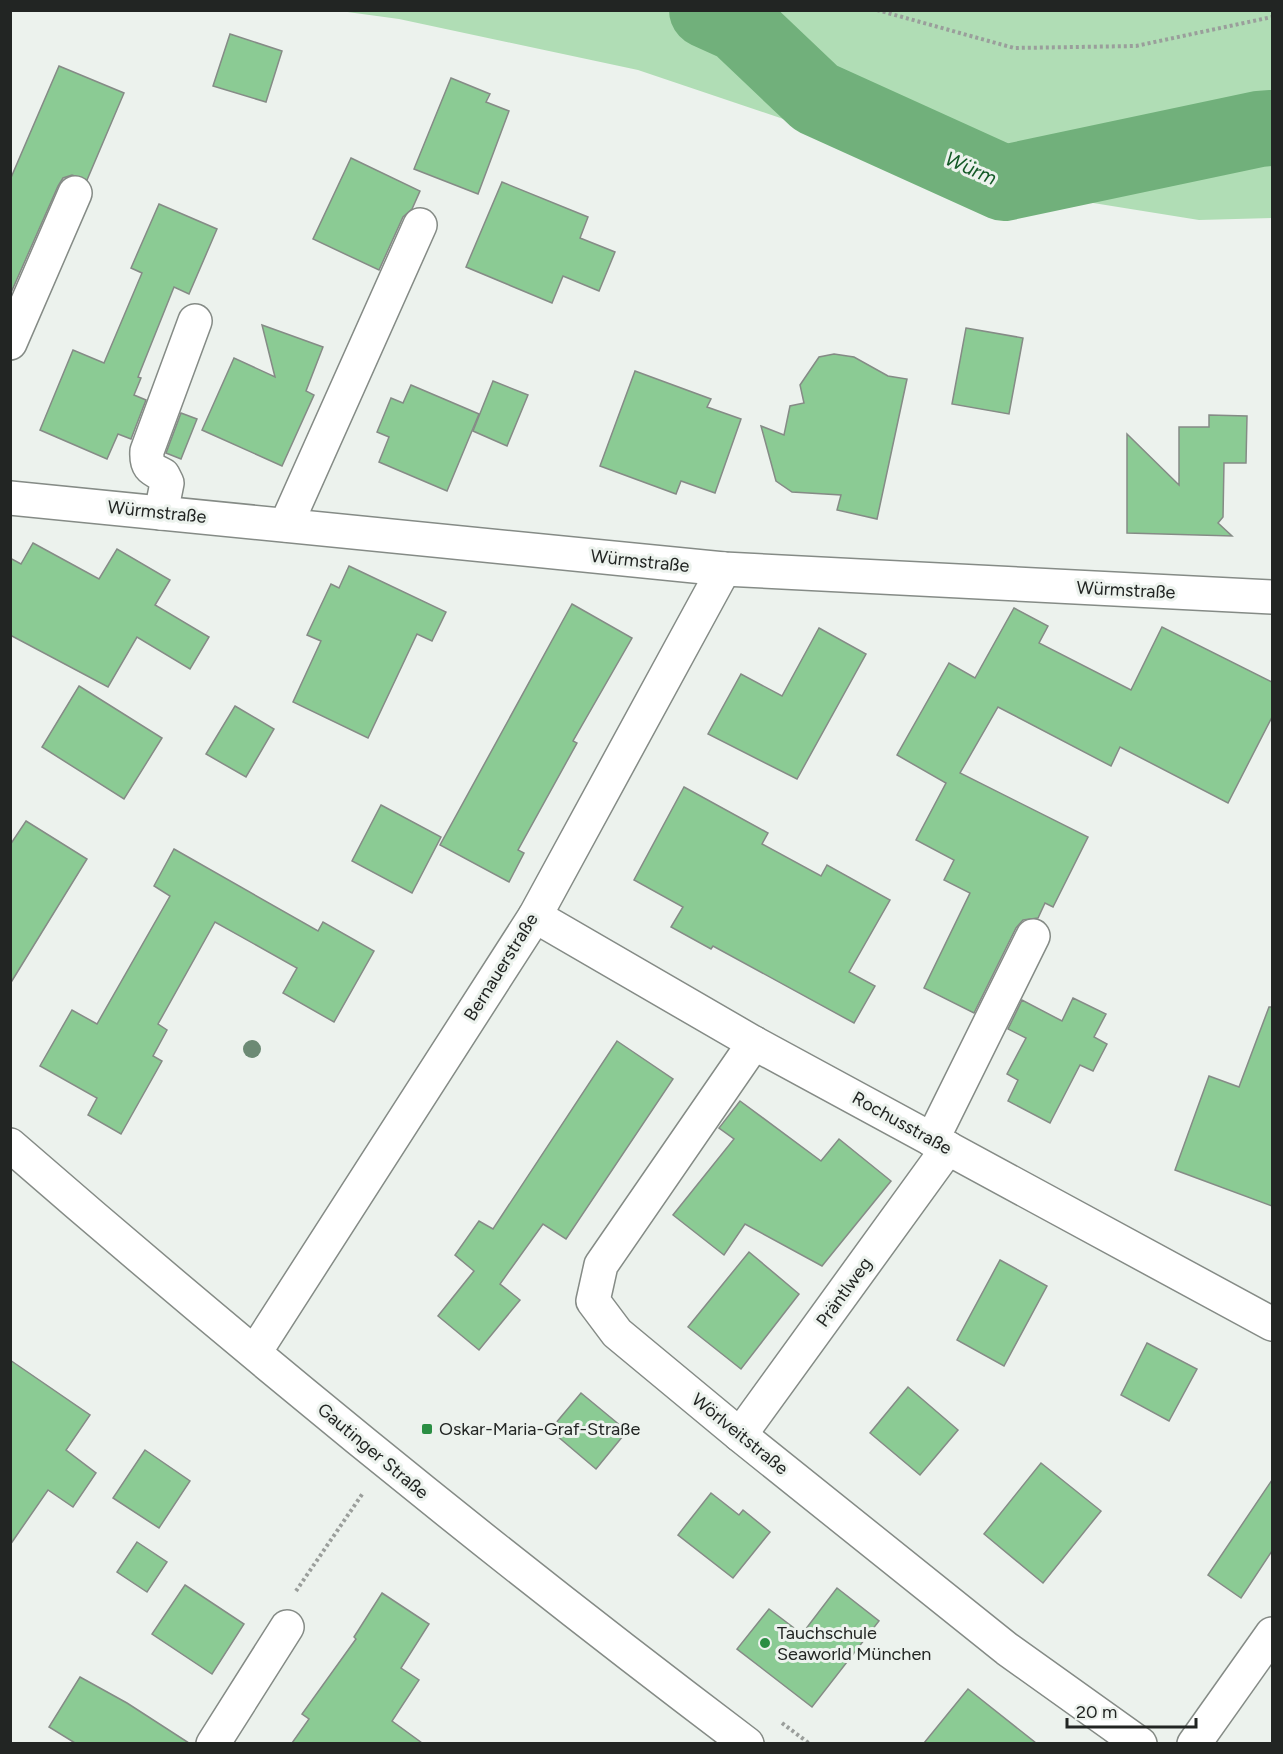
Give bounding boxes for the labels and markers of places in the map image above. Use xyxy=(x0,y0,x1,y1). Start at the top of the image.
place label: Oskar-Maria-Graf-Straße xyxy=(439,1418,640,1440)
marker: Oskar-Maria-Graf-Straße xyxy=(420,1422,434,1436)
place label: Tauchschule Seaworld München xyxy=(777,1622,931,1665)
marker: Tauchschule Seaworld München xyxy=(758,1636,772,1650)

